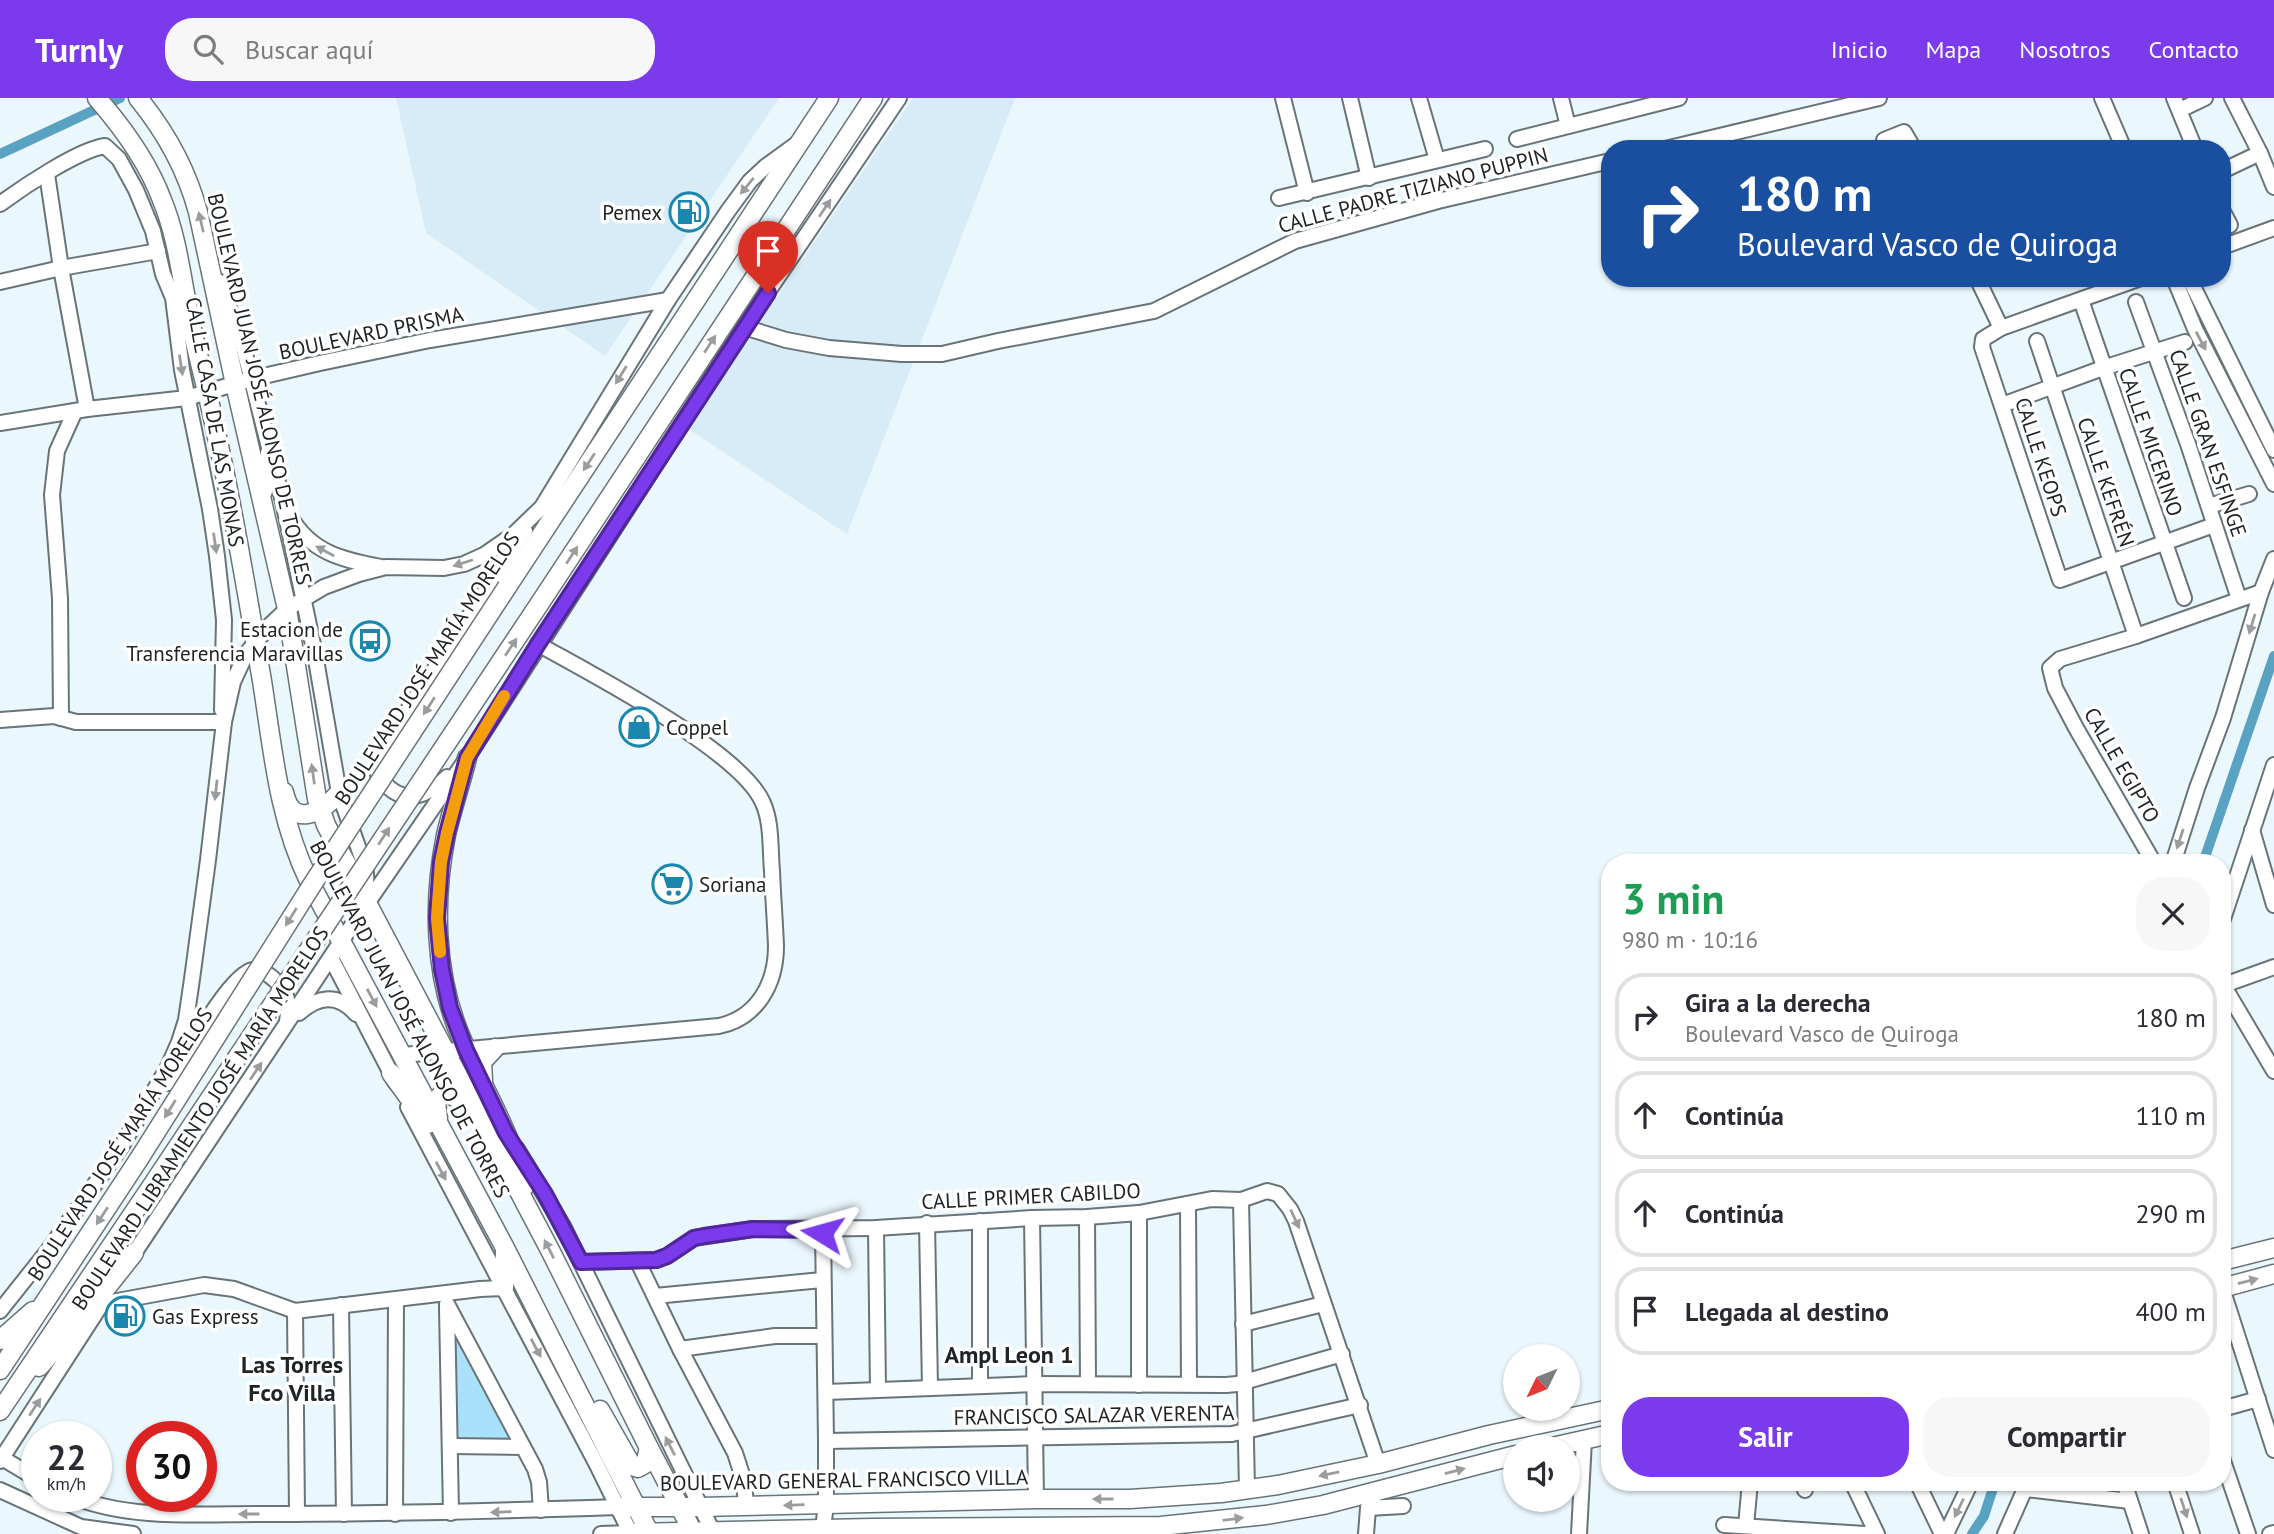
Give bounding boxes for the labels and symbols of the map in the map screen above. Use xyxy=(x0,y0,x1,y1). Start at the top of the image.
street label: CALLE PADRE TIZIANO PUPPIN xyxy=(1275,141,1551,239)
one-way arrow xyxy=(740,176,755,194)
street label: BOULEVARD JUAN JOSÉ ALONSO DE TORRES xyxy=(202,191,318,587)
fuel station icon: Pemex xyxy=(668,191,710,233)
one-way arrow xyxy=(818,198,831,217)
place label: Pemex xyxy=(602,199,662,226)
one-way arrow xyxy=(195,210,206,232)
pin xyxy=(738,221,798,293)
street label: CALLE CASA DE LAS MONAS xyxy=(180,295,250,549)
street label: BOULEVARD PRISMA xyxy=(276,300,466,366)
one-way arrow xyxy=(2195,331,2207,351)
one-way arrow xyxy=(704,335,717,354)
street label: CALLE GRAN ESFINGE xyxy=(2163,346,2253,540)
one-way arrow xyxy=(176,355,187,377)
street label: CALLE MICERINO xyxy=(2113,364,2189,520)
one-way arrow xyxy=(615,366,628,385)
street label: CALLE KEOPS xyxy=(2009,394,2073,520)
street label: CALLE KEFRÉN xyxy=(2071,414,2141,550)
one-way arrow xyxy=(582,453,596,471)
street label: BOULEVARD JOSÉ MARÍA MORELOS xyxy=(328,526,526,810)
one-way arrow xyxy=(210,532,221,554)
one-way arrow xyxy=(316,545,335,557)
one-way arrow xyxy=(565,545,578,565)
one-way arrow xyxy=(452,558,473,569)
one-way arrow xyxy=(2246,613,2256,634)
place label: Estacion de Transferencia Maravillas xyxy=(126,616,343,667)
bus stop icon: Estacion de Transferencia Maravillas xyxy=(349,620,391,662)
one-way arrow xyxy=(504,637,517,657)
one-way arrow xyxy=(423,696,436,715)
street label: CALLE EGIPTO xyxy=(2078,702,2166,828)
shop icon: Coppel xyxy=(618,706,660,748)
place label: Coppel xyxy=(666,714,728,741)
one-way arrow xyxy=(308,763,319,785)
one-way arrow xyxy=(210,779,221,801)
one-way arrow xyxy=(378,826,391,846)
one-way arrow xyxy=(2175,829,2185,850)
street label: BOULEVARD JUAN JOSÉ ALONSO DE TORRES xyxy=(304,836,516,1202)
supermarket icon: Soriana xyxy=(651,863,693,905)
place label: Soriana xyxy=(699,871,767,898)
one-way arrow xyxy=(285,907,298,926)
street label: BOULEVARD LIBRAMIENTO JOSÉ MARÍA MORELOS xyxy=(65,921,335,1315)
one-way arrow xyxy=(367,988,378,1008)
street label: BOULEVARD JOSÉ MARÍA MORELOS xyxy=(21,1002,219,1286)
one-way arrow xyxy=(249,1062,263,1080)
one-way arrow xyxy=(164,1100,177,1119)
one-way arrow xyxy=(435,1161,447,1181)
street label: CALLE PRIMER CABILDO xyxy=(921,1177,1141,1215)
position arrow xyxy=(785,1196,859,1270)
one-way arrow xyxy=(96,1207,109,1226)
one-way arrow xyxy=(1289,1209,1300,1229)
one-way arrow xyxy=(544,1239,556,1259)
one-way arrow xyxy=(2237,1275,2259,1286)
fuel station icon: Gas Express xyxy=(104,1295,146,1337)
place label: Gas Express xyxy=(152,1303,259,1330)
one-way arrow xyxy=(530,1338,541,1358)
district label: Ampl Leon 1 xyxy=(944,1339,1074,1370)
north arrow xyxy=(1503,1344,1580,1421)
district label: Las Torres Fco Villa xyxy=(241,1349,343,1408)
one-way arrow xyxy=(29,1397,42,1417)
street label: FRANCISCO SALAZAR VERENTA xyxy=(953,1399,1235,1431)
speed limit sign: 30 xyxy=(126,1421,217,1512)
one-way arrow xyxy=(664,1436,676,1456)
street label: BOULEVARD GENERAL FRANCISCO VILLA xyxy=(660,1463,1029,1497)
one-way arrow xyxy=(1444,1465,1466,1476)
one-way arrow xyxy=(1318,1469,1340,1480)
one-way arrow xyxy=(1092,1493,1114,1505)
one-way arrow xyxy=(1953,1498,1965,1518)
one-way arrow xyxy=(2179,1498,2189,1519)
one-way arrow xyxy=(783,1499,805,1510)
one-way arrow xyxy=(489,1506,511,1517)
one-way arrow xyxy=(237,1508,259,1520)
one-way arrow xyxy=(1222,1514,1244,1525)

